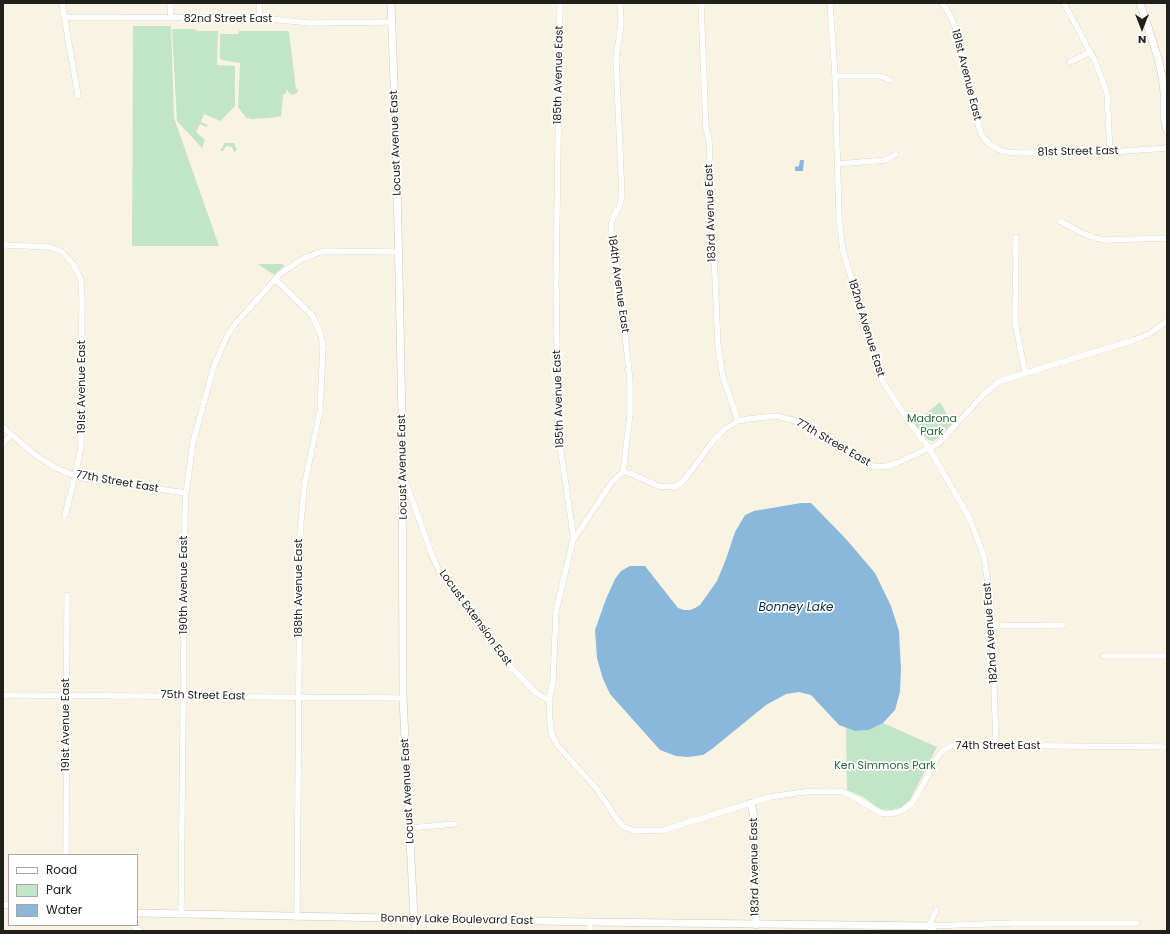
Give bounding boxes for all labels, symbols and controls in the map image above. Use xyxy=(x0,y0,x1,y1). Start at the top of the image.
north arrow xyxy=(1122,8,1162,48)
street label: 82nd Street East xyxy=(184,12,272,26)
street label: 185th Avenue East xyxy=(552,26,566,124)
street label: 181st Avenue East xyxy=(948,28,984,122)
text: N xyxy=(1138,32,1146,48)
street label: Locust Avenue East xyxy=(388,90,404,196)
street label: 81st Street East xyxy=(1037,145,1119,159)
street label: 183rd Avenue East xyxy=(703,164,719,262)
street label: 184th Avenue East xyxy=(605,234,631,334)
street label: 182nd Avenue East xyxy=(845,278,887,378)
street label: 191st Avenue East xyxy=(75,340,89,434)
street label: 185th Avenue East xyxy=(551,350,567,448)
park label: Madrona Park xyxy=(907,412,957,438)
street label: Locust Avenue East xyxy=(395,414,411,520)
street label: 77th Street East xyxy=(793,416,873,470)
street label: 77th Street East xyxy=(75,468,159,496)
street label: 190th Avenue East xyxy=(177,536,191,634)
street label: 188th Avenue East xyxy=(292,539,306,637)
street label: Locust Extension East xyxy=(436,567,514,669)
street label: 182nd Avenue East xyxy=(981,582,1001,684)
water label: Bonney Lake xyxy=(758,601,834,615)
street label: 191st Avenue East xyxy=(59,678,73,772)
street label: 75th Street East xyxy=(160,689,246,703)
street label: Locust Avenue East xyxy=(399,738,417,844)
street label: 74th Street East xyxy=(956,739,1040,753)
park label: Ken Simmons Park xyxy=(834,759,936,773)
street label: 183rd Avenue East xyxy=(748,818,762,916)
legend xyxy=(8,854,138,926)
text: Road xyxy=(46,861,77,878)
text: Park xyxy=(46,881,72,898)
text: Water xyxy=(46,901,82,918)
street label: Bonney Lake Boulevard East xyxy=(381,912,533,928)

